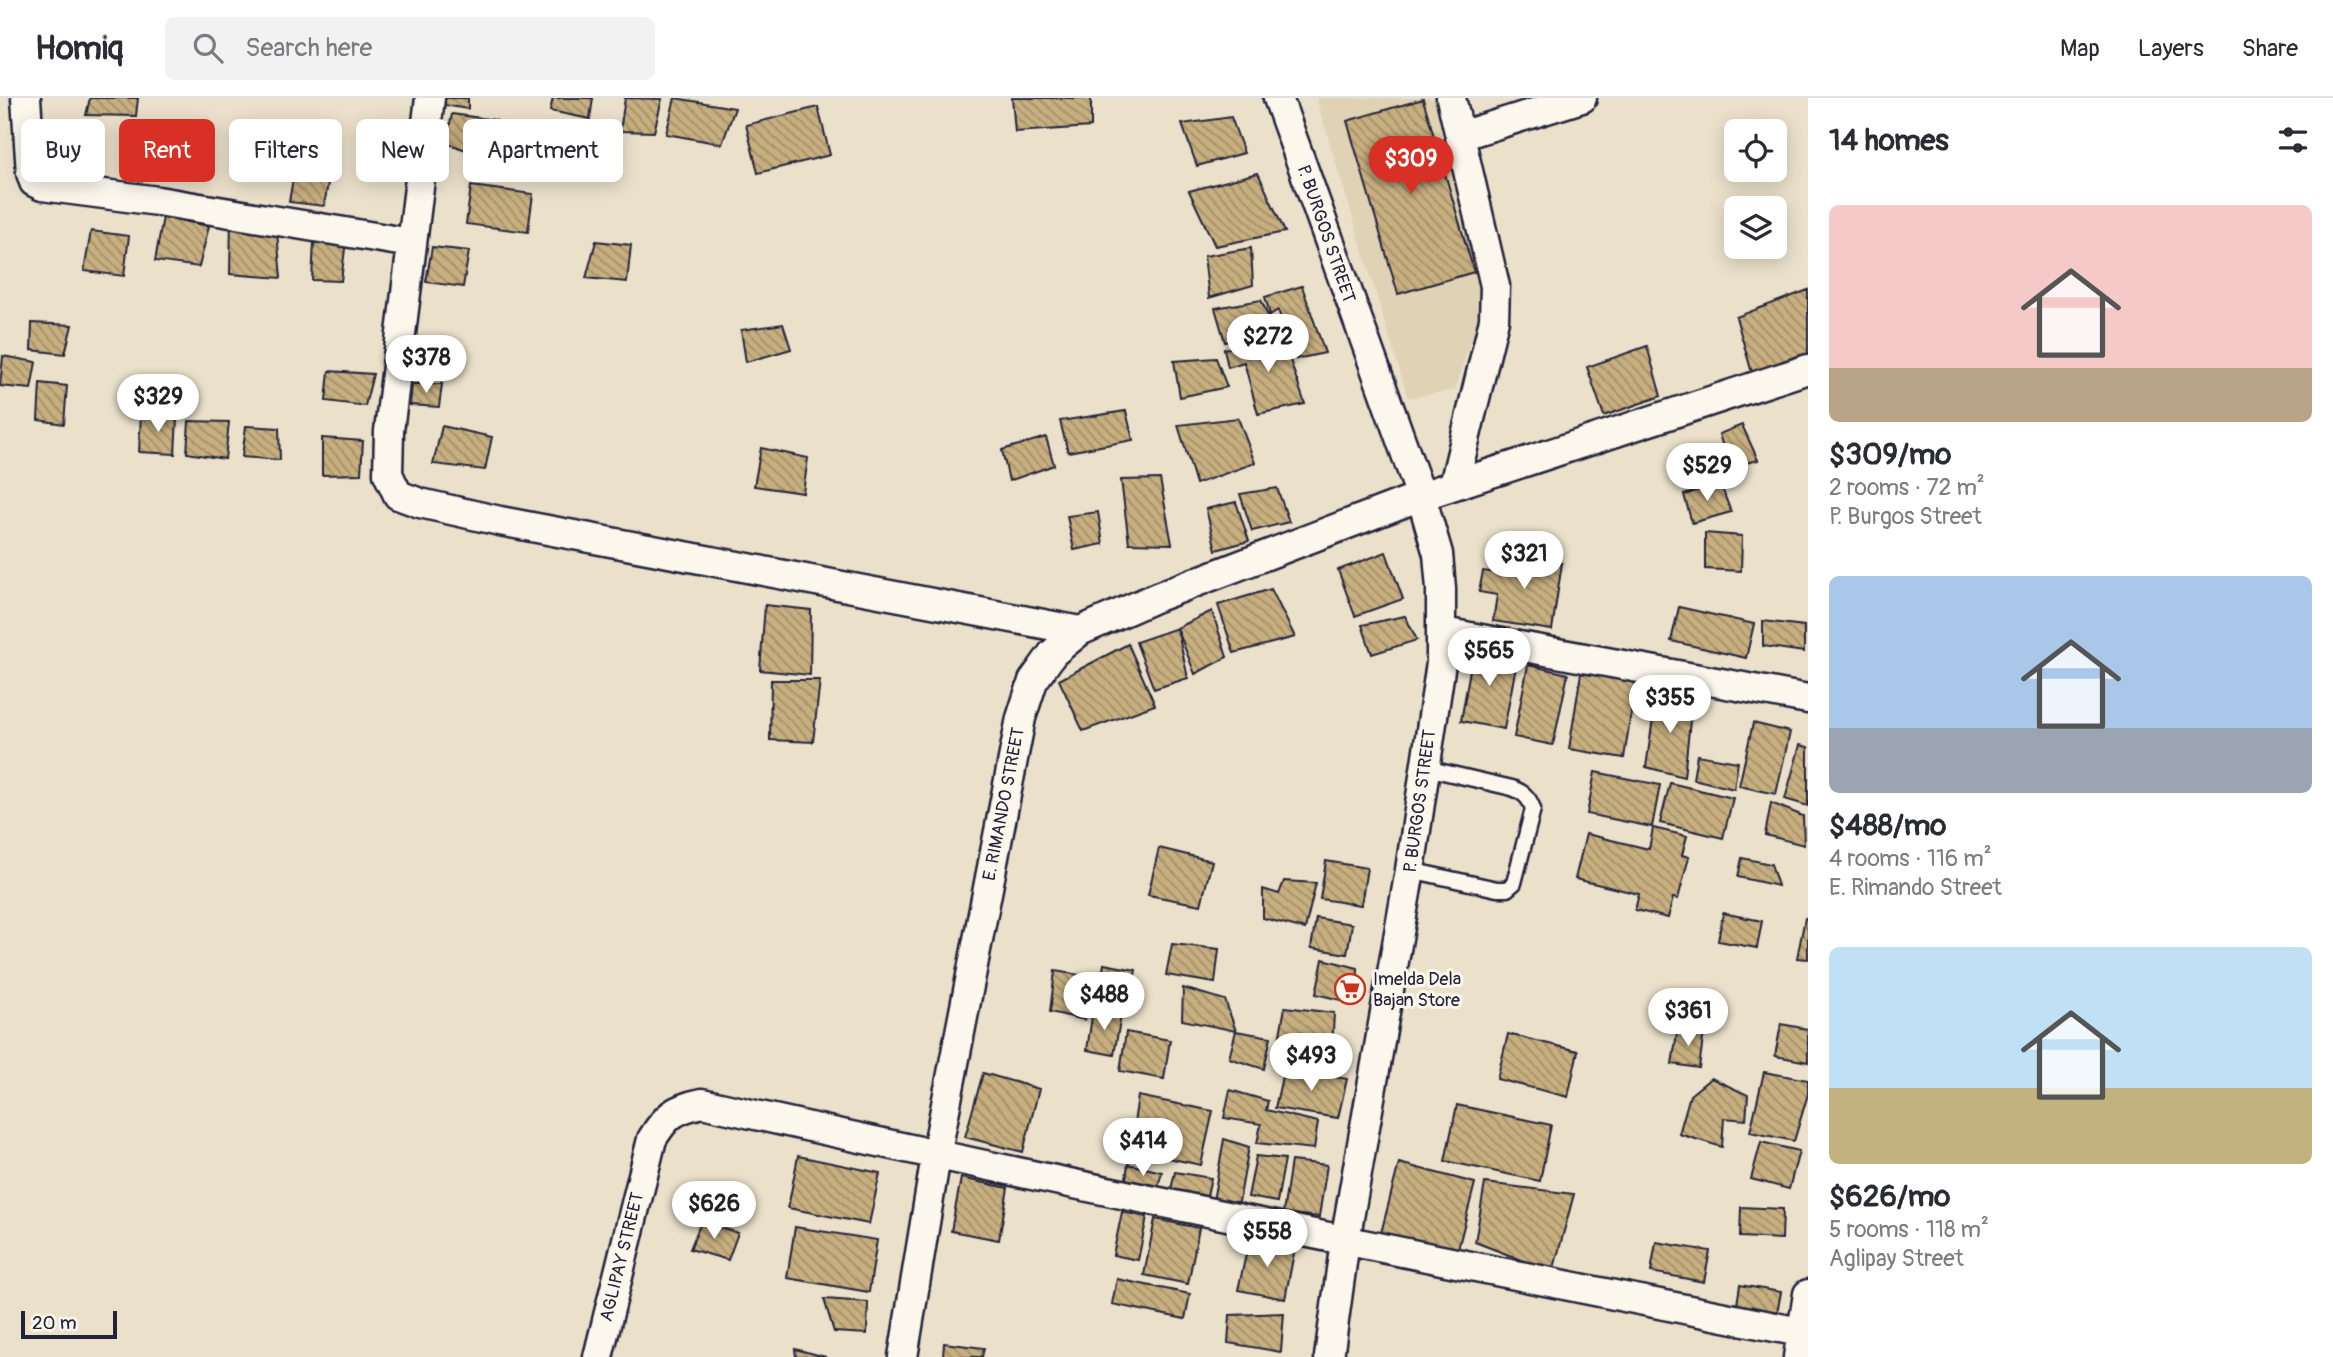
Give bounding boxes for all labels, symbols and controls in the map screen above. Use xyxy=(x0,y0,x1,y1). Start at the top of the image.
search box xyxy=(165,17,655,80)
text: Homiq xyxy=(35,28,123,69)
icon: search xyxy=(189,29,227,67)
text: Search here xyxy=(245,32,372,64)
text: Map xyxy=(2060,34,2100,63)
text: Layers xyxy=(2138,34,2204,63)
text: Share xyxy=(2242,34,2298,63)
chip: Buy xyxy=(21,119,105,182)
chip: Rent xyxy=(119,119,215,182)
chip: Filters xyxy=(229,119,342,182)
chip: New xyxy=(356,119,449,182)
chip: Apartment xyxy=(463,119,623,182)
map controls xyxy=(1724,119,1787,259)
button: locate xyxy=(1724,119,1787,182)
icon: filters xyxy=(2274,121,2312,159)
text: 14 homes xyxy=(1829,122,1949,159)
pin: $309 xyxy=(1370,136,1452,196)
text: $309 xyxy=(1385,144,1437,173)
street label: P. BURGOS STREET xyxy=(1292,162,1360,306)
button: layers xyxy=(1724,196,1787,259)
icon: home xyxy=(2008,250,2134,376)
pin: $272 xyxy=(1227,314,1309,374)
text: $272 xyxy=(1243,322,1293,351)
pin: $378 xyxy=(385,336,467,395)
text: $378 xyxy=(401,343,451,372)
pin: $329 xyxy=(117,374,199,434)
text: $329 xyxy=(133,382,183,411)
text: $309/mo xyxy=(1829,436,1951,473)
pin: $529 xyxy=(1666,444,1748,503)
text: $529 xyxy=(1682,451,1732,480)
text: 2 rooms · 72 m² xyxy=(1829,473,1985,502)
text: P. Burgos Street xyxy=(1829,502,1982,531)
pin: $321 xyxy=(1483,532,1565,591)
text: $321 xyxy=(1500,539,1548,568)
icon: home xyxy=(2008,621,2134,747)
pin: $565 xyxy=(1448,628,1530,688)
text: $565 xyxy=(1464,636,1514,665)
pin: $355 xyxy=(1629,676,1711,735)
text: $355 xyxy=(1645,683,1695,712)
street label: E. RIMANDO STREET xyxy=(978,725,1030,883)
street label: P. BURGOS STREET xyxy=(1399,728,1441,874)
text: $488/mo xyxy=(1829,807,1946,844)
text: 4 rooms · 116 m² xyxy=(1829,844,1992,873)
text: E. Rimando Street xyxy=(1829,873,2002,902)
place label: Imelda Dela Bajan Store xyxy=(1373,968,1461,1012)
pin: $488 xyxy=(1063,972,1145,1032)
supermarket icon: Imelda Dela Bajan Store xyxy=(1333,972,1367,1006)
text: $488 xyxy=(1080,980,1129,1009)
pin: $361 xyxy=(1647,988,1729,1048)
icon: home xyxy=(2008,992,2134,1118)
text: $361 xyxy=(1664,996,1712,1025)
pin: $493 xyxy=(1270,1034,1352,1093)
text: $493 xyxy=(1286,1041,1336,1070)
pin: $414 xyxy=(1102,1118,1184,1178)
text: $414 xyxy=(1119,1126,1167,1155)
text: $626/mo xyxy=(1829,1178,1950,1215)
pin: $626 xyxy=(673,1182,755,1241)
text: $626 xyxy=(688,1189,740,1218)
street label: AGLIPAY STREET xyxy=(595,1190,649,1324)
pin: $558 xyxy=(1226,1210,1308,1269)
text: 5 rooms · 118 m² xyxy=(1829,1215,1989,1244)
text: $558 xyxy=(1243,1217,1292,1246)
text: Aglipay Street xyxy=(1829,1244,1964,1273)
scale bar xyxy=(21,1308,117,1340)
text: 20 m xyxy=(32,1311,77,1335)

